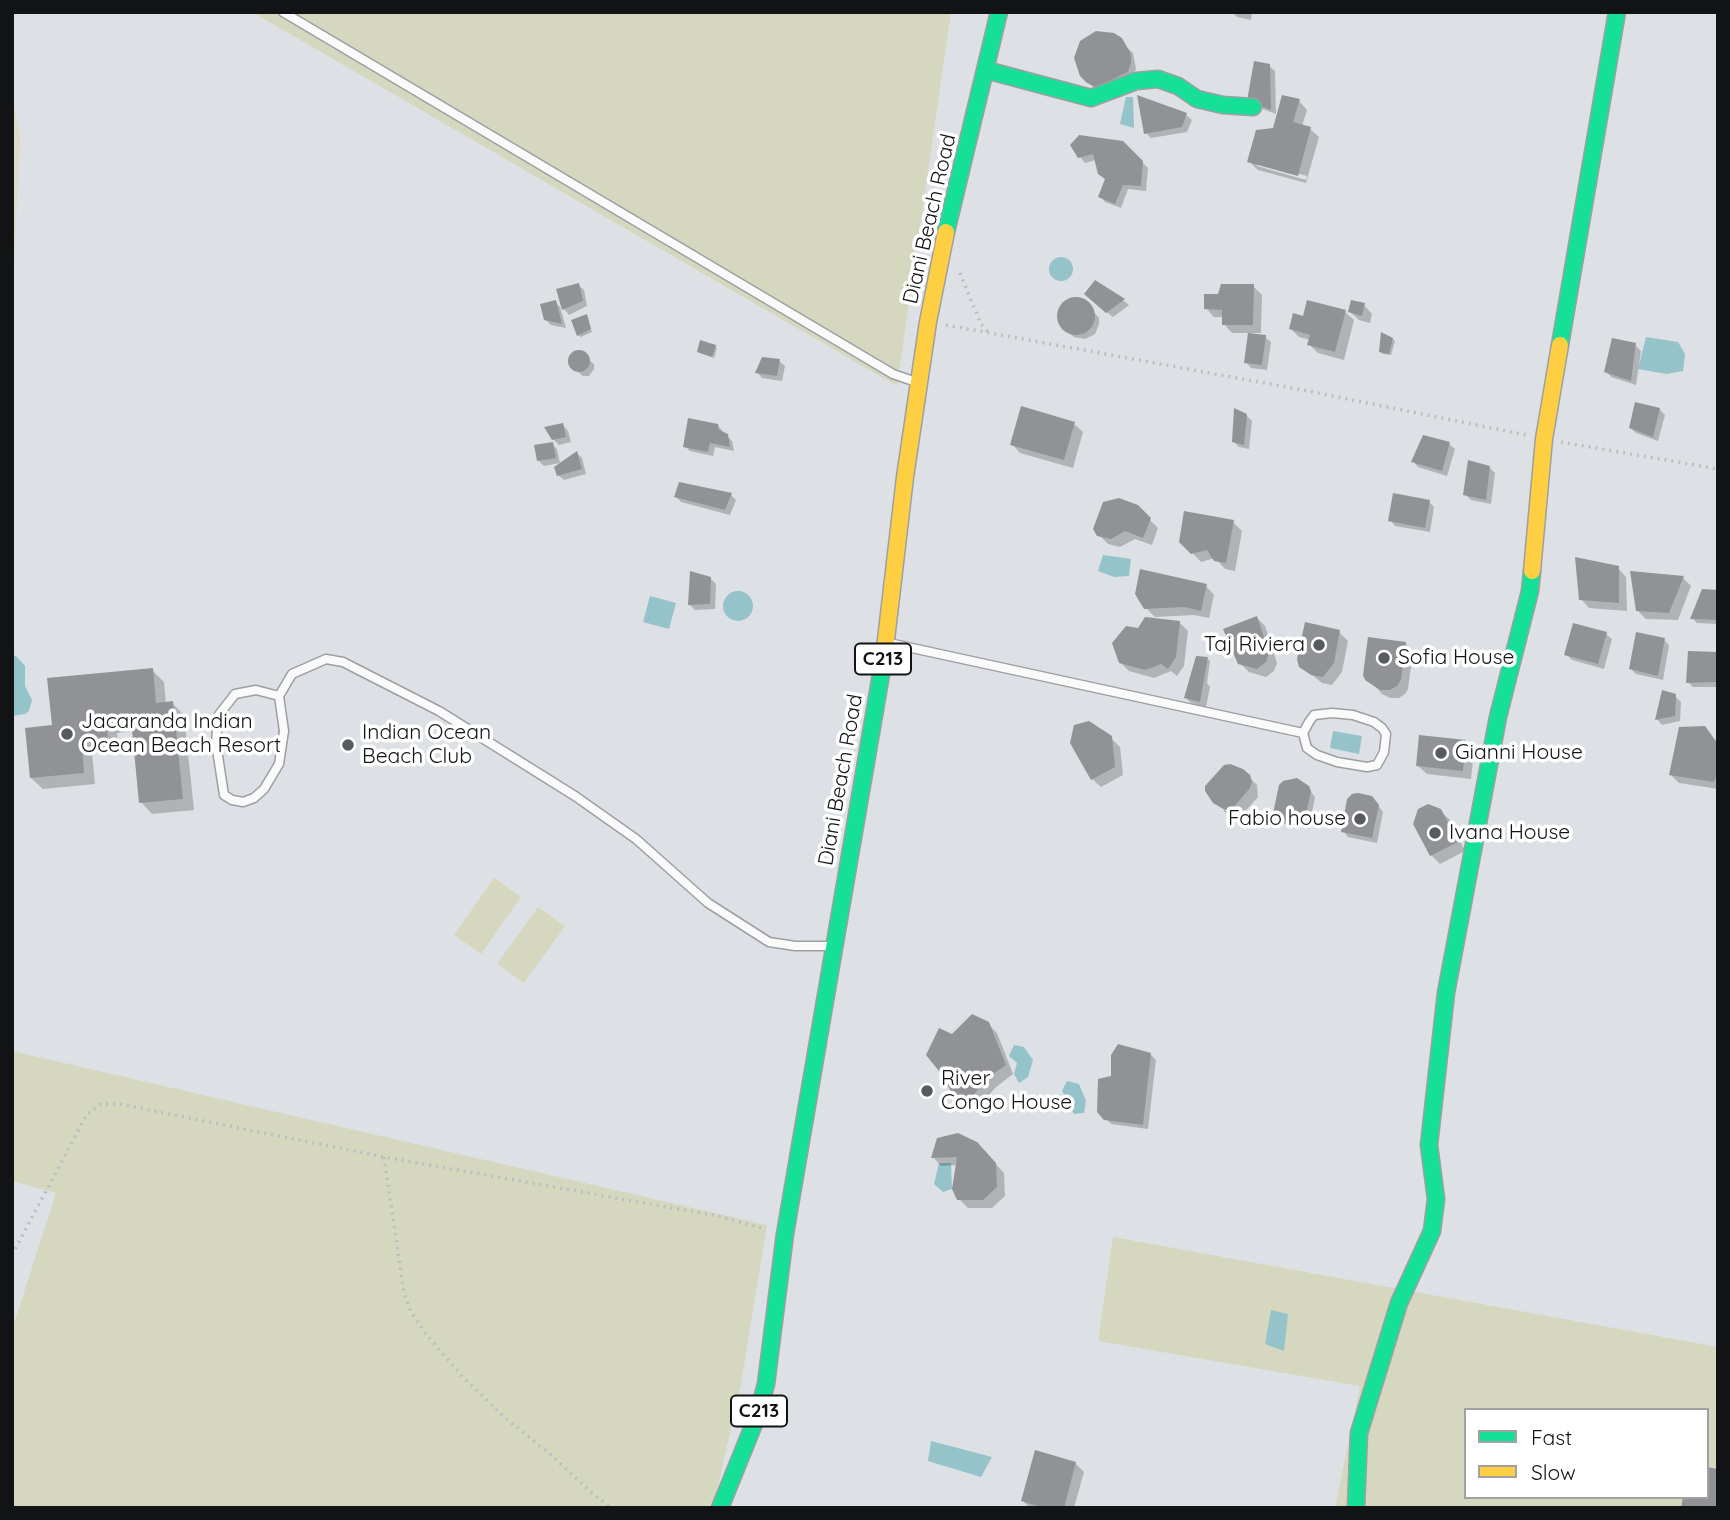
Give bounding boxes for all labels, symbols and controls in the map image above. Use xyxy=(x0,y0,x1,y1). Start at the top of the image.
street label: Diani Beach Road xyxy=(898,132,962,306)
place label: Taj Riviera xyxy=(1204,632,1305,658)
marker: Taj Riviera xyxy=(1311,637,1327,653)
road number: C213 xyxy=(855,644,911,674)
place label: Sofia House xyxy=(1398,645,1514,671)
marker: Sofia House xyxy=(1376,650,1392,666)
street label: Diani Beach Road xyxy=(814,692,868,868)
place label: Jacaranda Indian Ocean Beach Resort xyxy=(81,709,281,759)
place label: Indian Ocean Beach Club xyxy=(362,720,491,770)
marker: Jacaranda Indian Ocean Beach Resort xyxy=(59,726,75,742)
marker: Indian Ocean Beach Club xyxy=(340,737,356,753)
place label: Gianni House xyxy=(1455,740,1583,766)
marker: Gianni House xyxy=(1433,745,1449,761)
place label: Fabio house xyxy=(1228,806,1346,832)
marker: Fabio house xyxy=(1352,811,1368,827)
place label: Ivana House xyxy=(1449,820,1570,846)
marker: Ivana House xyxy=(1427,825,1443,841)
place label: River Congo House xyxy=(941,1066,1072,1116)
marker: River Congo House xyxy=(919,1083,935,1099)
road number: C213 xyxy=(731,1396,787,1427)
legend xyxy=(1464,1408,1709,1499)
text: Fast xyxy=(1531,1424,1572,1450)
text: Slow xyxy=(1531,1459,1576,1485)

